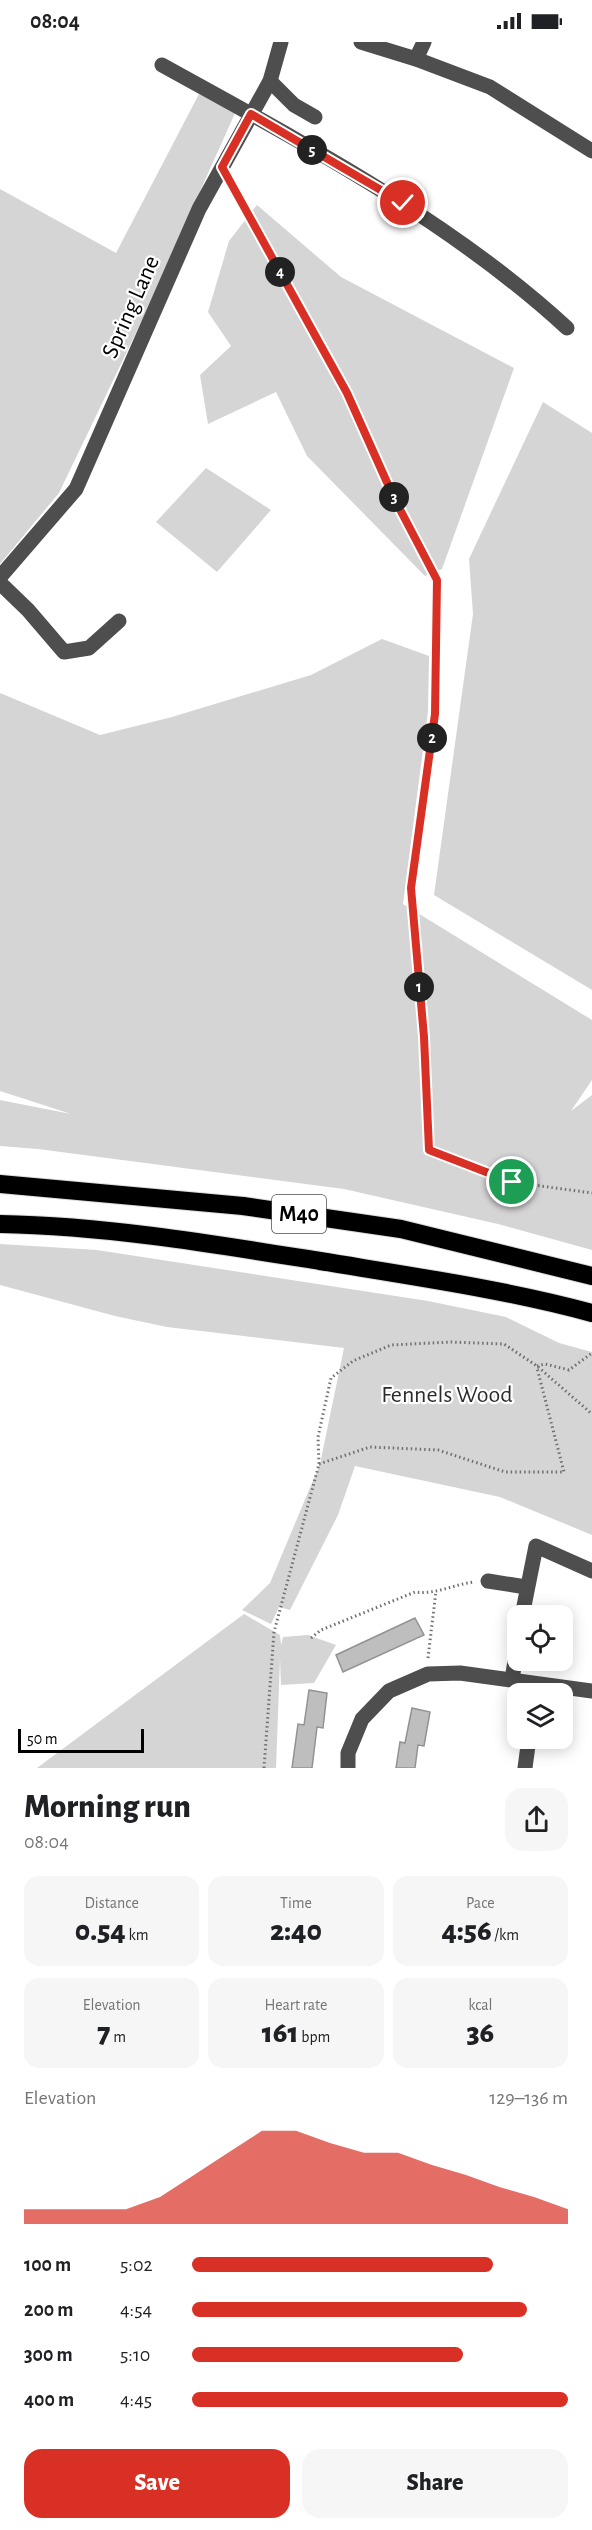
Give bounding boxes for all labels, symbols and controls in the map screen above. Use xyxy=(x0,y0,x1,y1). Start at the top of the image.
text: 08:04 xyxy=(30,10,80,32)
pin: 5 xyxy=(297,135,327,165)
text: 5 xyxy=(309,142,315,158)
pin xyxy=(377,177,428,228)
icon: check xyxy=(386,186,419,219)
street label: Spring Lane xyxy=(98,252,164,362)
pin: 4 xyxy=(265,257,295,287)
text: 4 xyxy=(276,264,284,280)
pin: 3 xyxy=(379,482,409,512)
text: 3 xyxy=(391,489,397,505)
pin: 2 xyxy=(417,723,447,753)
text: 2 xyxy=(428,730,436,746)
pin: 1 xyxy=(404,972,434,1002)
text: 1 xyxy=(416,979,422,995)
pin xyxy=(486,1156,537,1207)
icon: arrive xyxy=(495,1165,528,1198)
road number: M40 xyxy=(272,1195,326,1233)
park label: Fennels Wood xyxy=(381,1383,513,1407)
map controls xyxy=(507,1605,573,1749)
button: locate xyxy=(507,1605,573,1671)
button: layers xyxy=(507,1683,573,1749)
scale bar xyxy=(18,1726,144,1754)
text: 50 m xyxy=(27,1731,58,1747)
button: share xyxy=(505,1788,568,1851)
text: Morning run xyxy=(24,1791,191,1824)
text: 08:04 xyxy=(24,1832,69,1852)
text: Distance xyxy=(85,1895,139,1911)
text: Time xyxy=(280,1895,312,1911)
text: Pace xyxy=(466,1895,495,1911)
text: 0.54 xyxy=(75,1916,126,1946)
text: 2:40 xyxy=(270,1916,322,1946)
text: 4:56 xyxy=(442,1916,492,1946)
text: km xyxy=(126,1927,149,1943)
text: /km xyxy=(492,1927,519,1943)
text: Elevation xyxy=(83,1997,141,2013)
text: Heart rate xyxy=(265,1997,327,2013)
text: kcal xyxy=(468,1997,493,2013)
text: 7 xyxy=(97,2018,111,2048)
text: 161 xyxy=(262,2018,299,2048)
text: 36 xyxy=(466,2018,494,2048)
text: m xyxy=(111,2029,126,2045)
text: bpm xyxy=(299,2029,330,2045)
text: Elevation xyxy=(24,2088,96,2108)
text: 129–136 m xyxy=(489,2088,568,2108)
text: 100 m xyxy=(24,2255,71,2275)
text: 5:02 xyxy=(120,2255,153,2275)
text: 200 m xyxy=(24,2300,73,2320)
text: 4:54 xyxy=(120,2300,152,2320)
text: 300 m xyxy=(24,2345,73,2365)
text: 5:10 xyxy=(120,2345,150,2365)
text: 400 m xyxy=(24,2390,74,2410)
text: 4:45 xyxy=(120,2390,152,2410)
button: Save xyxy=(24,2449,290,2518)
button: Share xyxy=(302,2449,568,2518)

